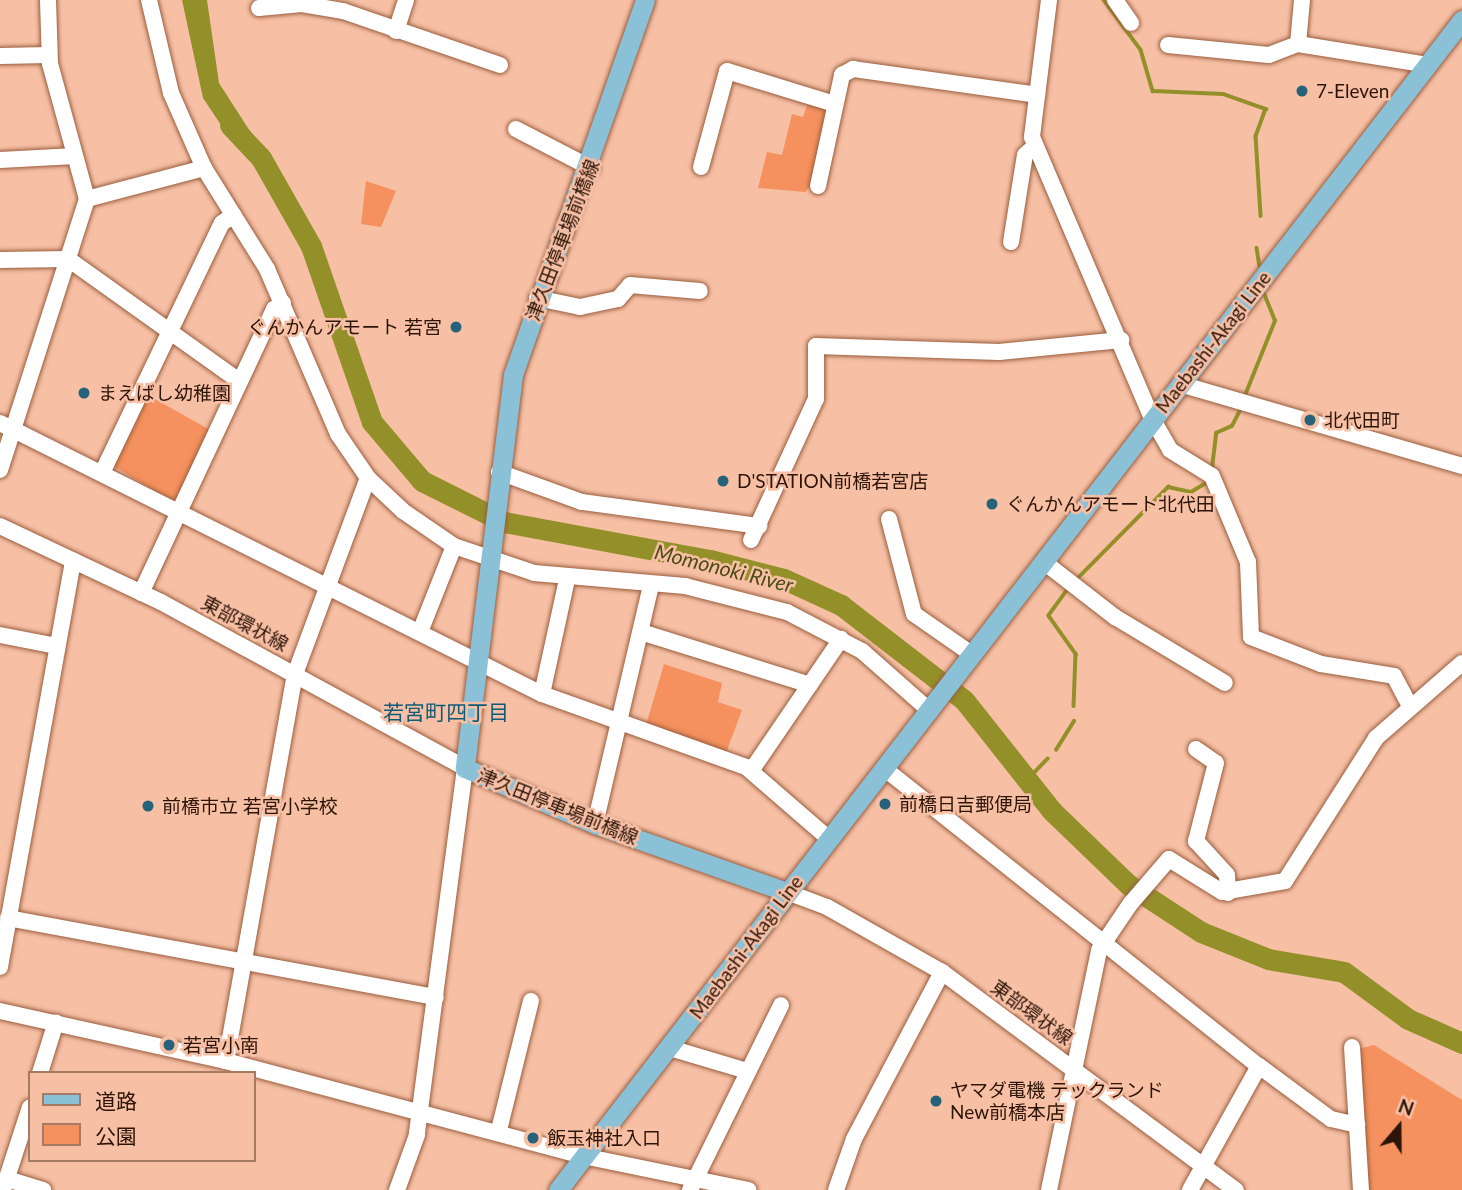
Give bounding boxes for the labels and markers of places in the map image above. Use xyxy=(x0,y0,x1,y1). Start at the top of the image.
place label: 7-Eleven xyxy=(1316,80,1389,102)
marker: 7-Eleven xyxy=(1294,83,1310,99)
place label: ぐんかんアモート 若宮 xyxy=(247,316,442,338)
marker: ぐんかんアモート 若宮 xyxy=(448,319,464,335)
place label: まえばし幼稚園 xyxy=(98,382,231,404)
marker: まえばし幼稚園 xyxy=(76,385,92,401)
place label: 北代田町 xyxy=(1324,409,1400,431)
marker: 北代田町 xyxy=(1302,412,1318,428)
place label: D'STATION前橋若宮店 xyxy=(737,470,928,492)
marker: D'STATION前橋若宮店 xyxy=(715,473,731,489)
place label: ぐんかんアモート北代田 xyxy=(1006,493,1215,515)
marker: ぐんかんアモート北代田 xyxy=(984,496,1000,512)
place label: 前橋日吉郵便局 xyxy=(899,793,1032,815)
place label: 前橋市立 若宮小学校 xyxy=(162,795,338,817)
marker: 前橋日吉郵便局 xyxy=(877,796,893,812)
marker: 前橋市立 若宮小学校 xyxy=(140,798,156,814)
place label: 若宮小南 xyxy=(183,1034,259,1056)
marker: 若宮小南 xyxy=(161,1037,177,1053)
place label: ヤマダ電機 テックランド New前橋本店 xyxy=(950,1079,1164,1123)
marker: ヤマダ電機 テックランド New前橋本店 xyxy=(928,1093,944,1109)
place label: 飯玉神社入口 xyxy=(547,1127,661,1149)
marker: 飯玉神社入口 xyxy=(525,1130,541,1146)

